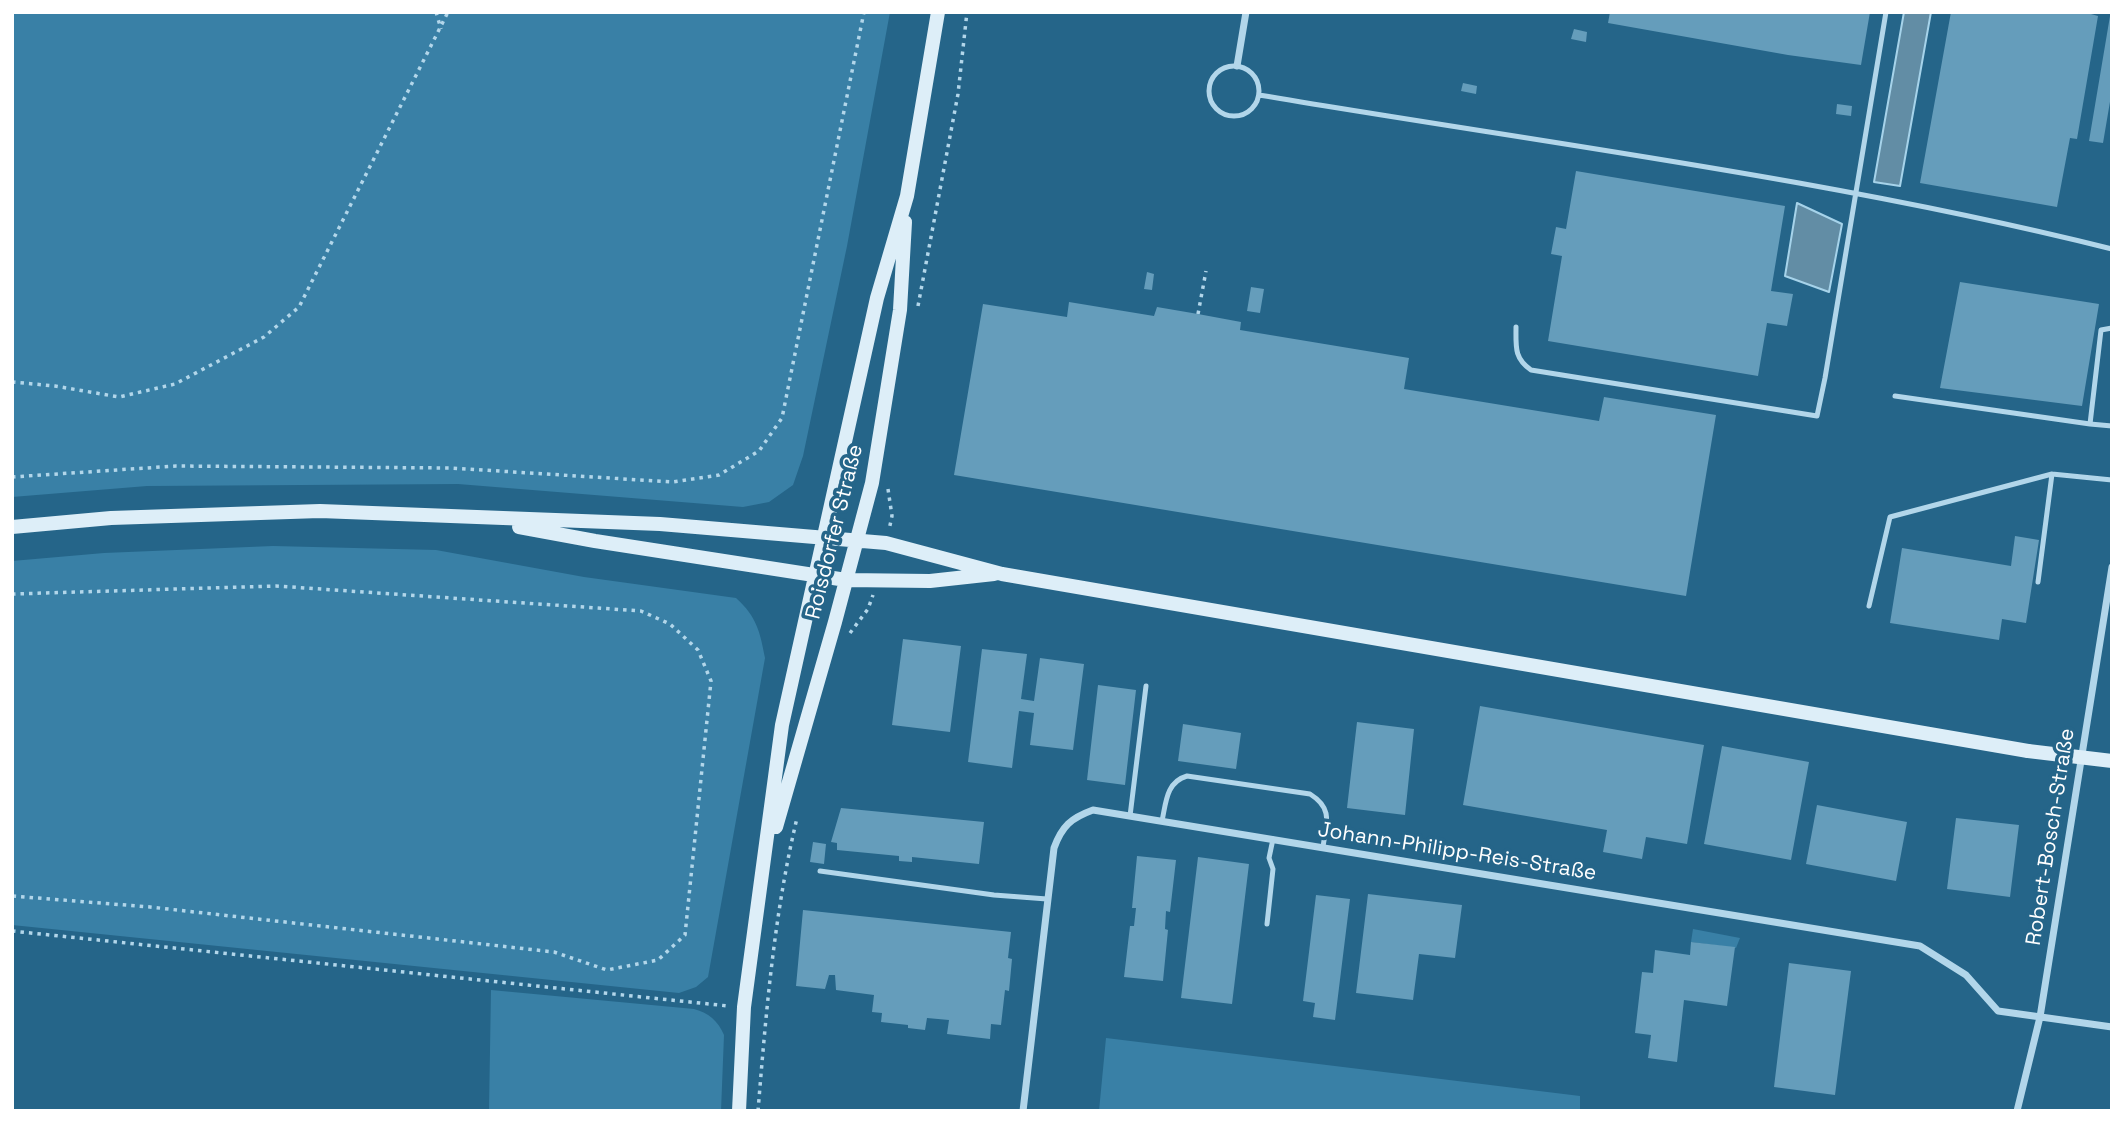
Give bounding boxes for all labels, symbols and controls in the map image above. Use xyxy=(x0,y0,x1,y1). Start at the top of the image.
street label: Roisdorfer Straße xyxy=(801,442,869,622)
street label: Robert-Bosch-Straße xyxy=(2021,727,2081,947)
street label: Johann-Philipp-Reis-Straße xyxy=(1316,818,1598,886)

